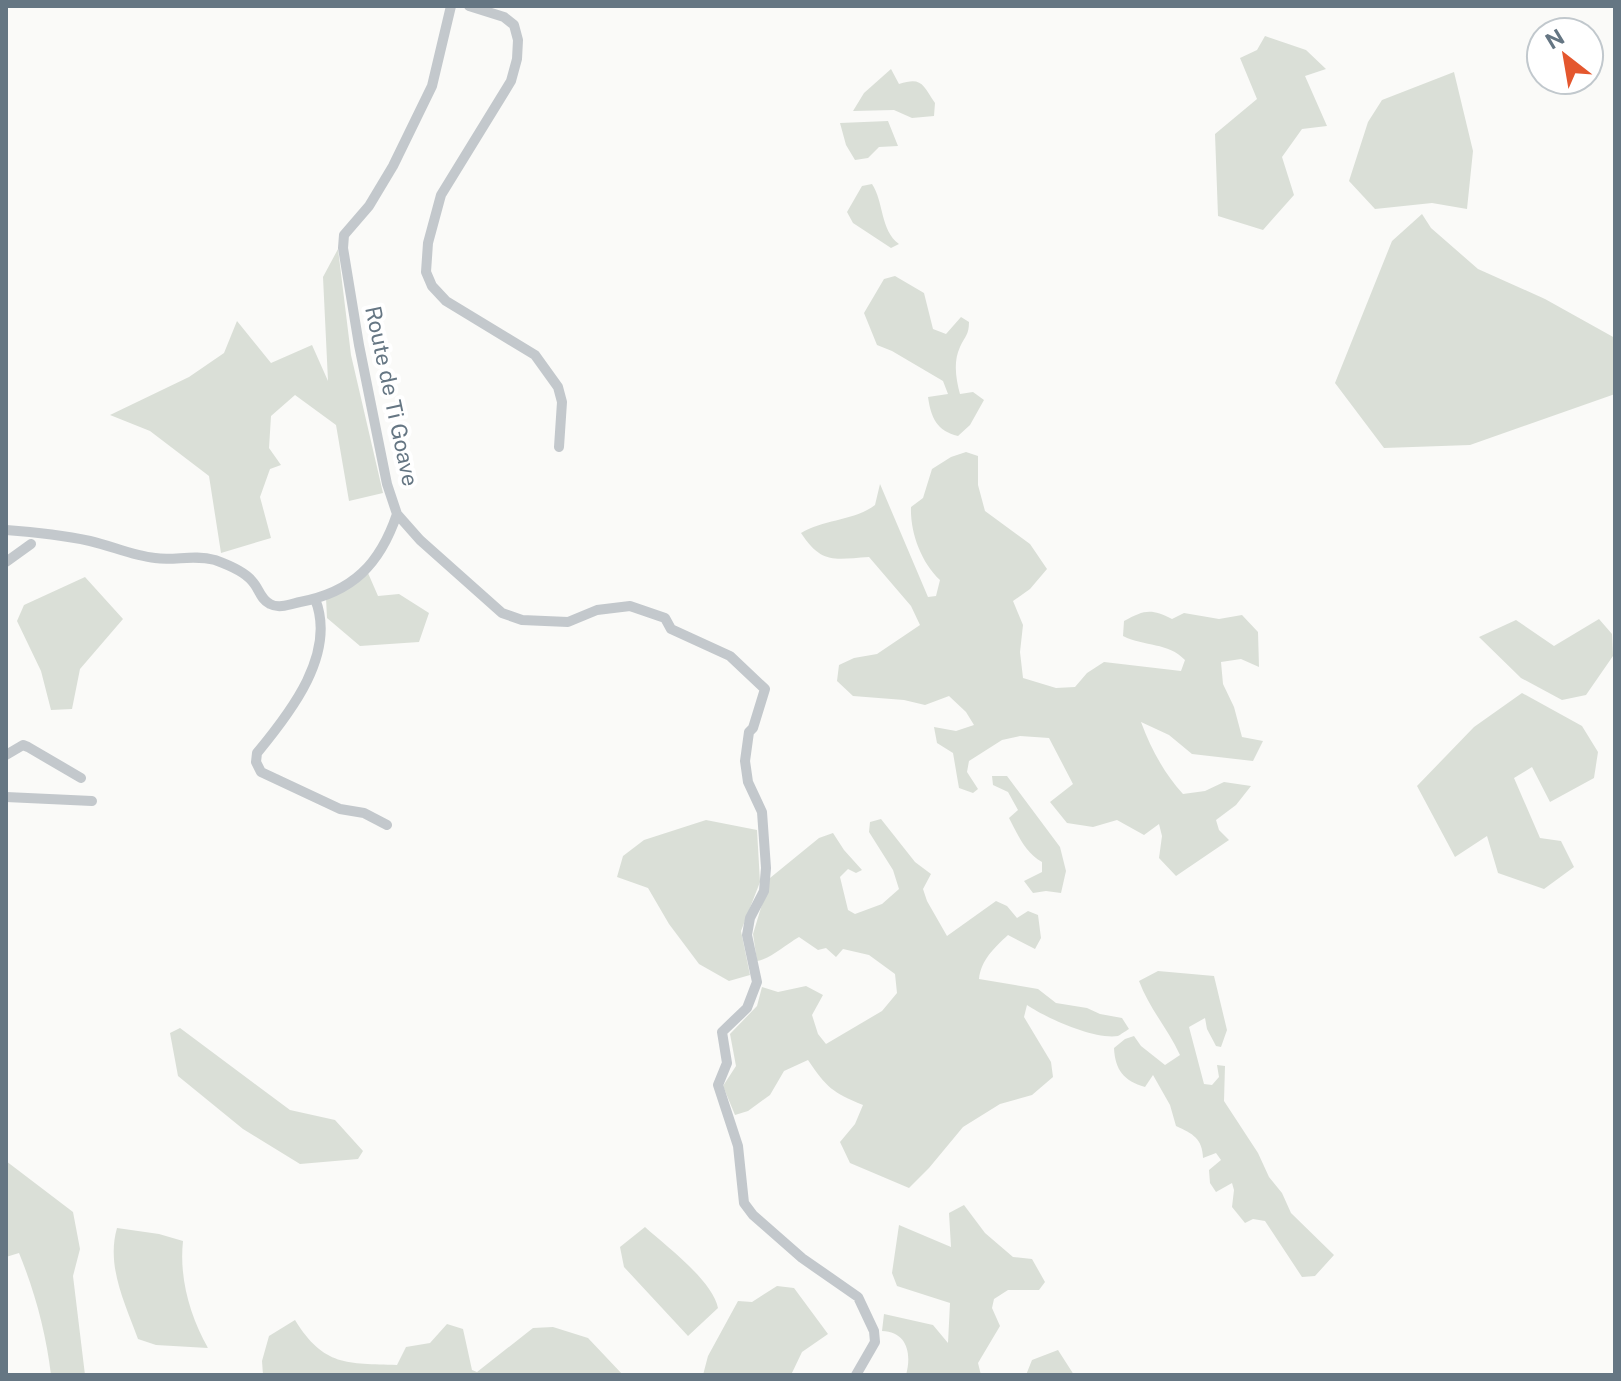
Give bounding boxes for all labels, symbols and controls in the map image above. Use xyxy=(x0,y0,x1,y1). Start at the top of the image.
north arrow xyxy=(1525,16,1605,96)
text: N xyxy=(1541,23,1569,54)
street label: Route de Ti Goave xyxy=(360,304,424,488)

